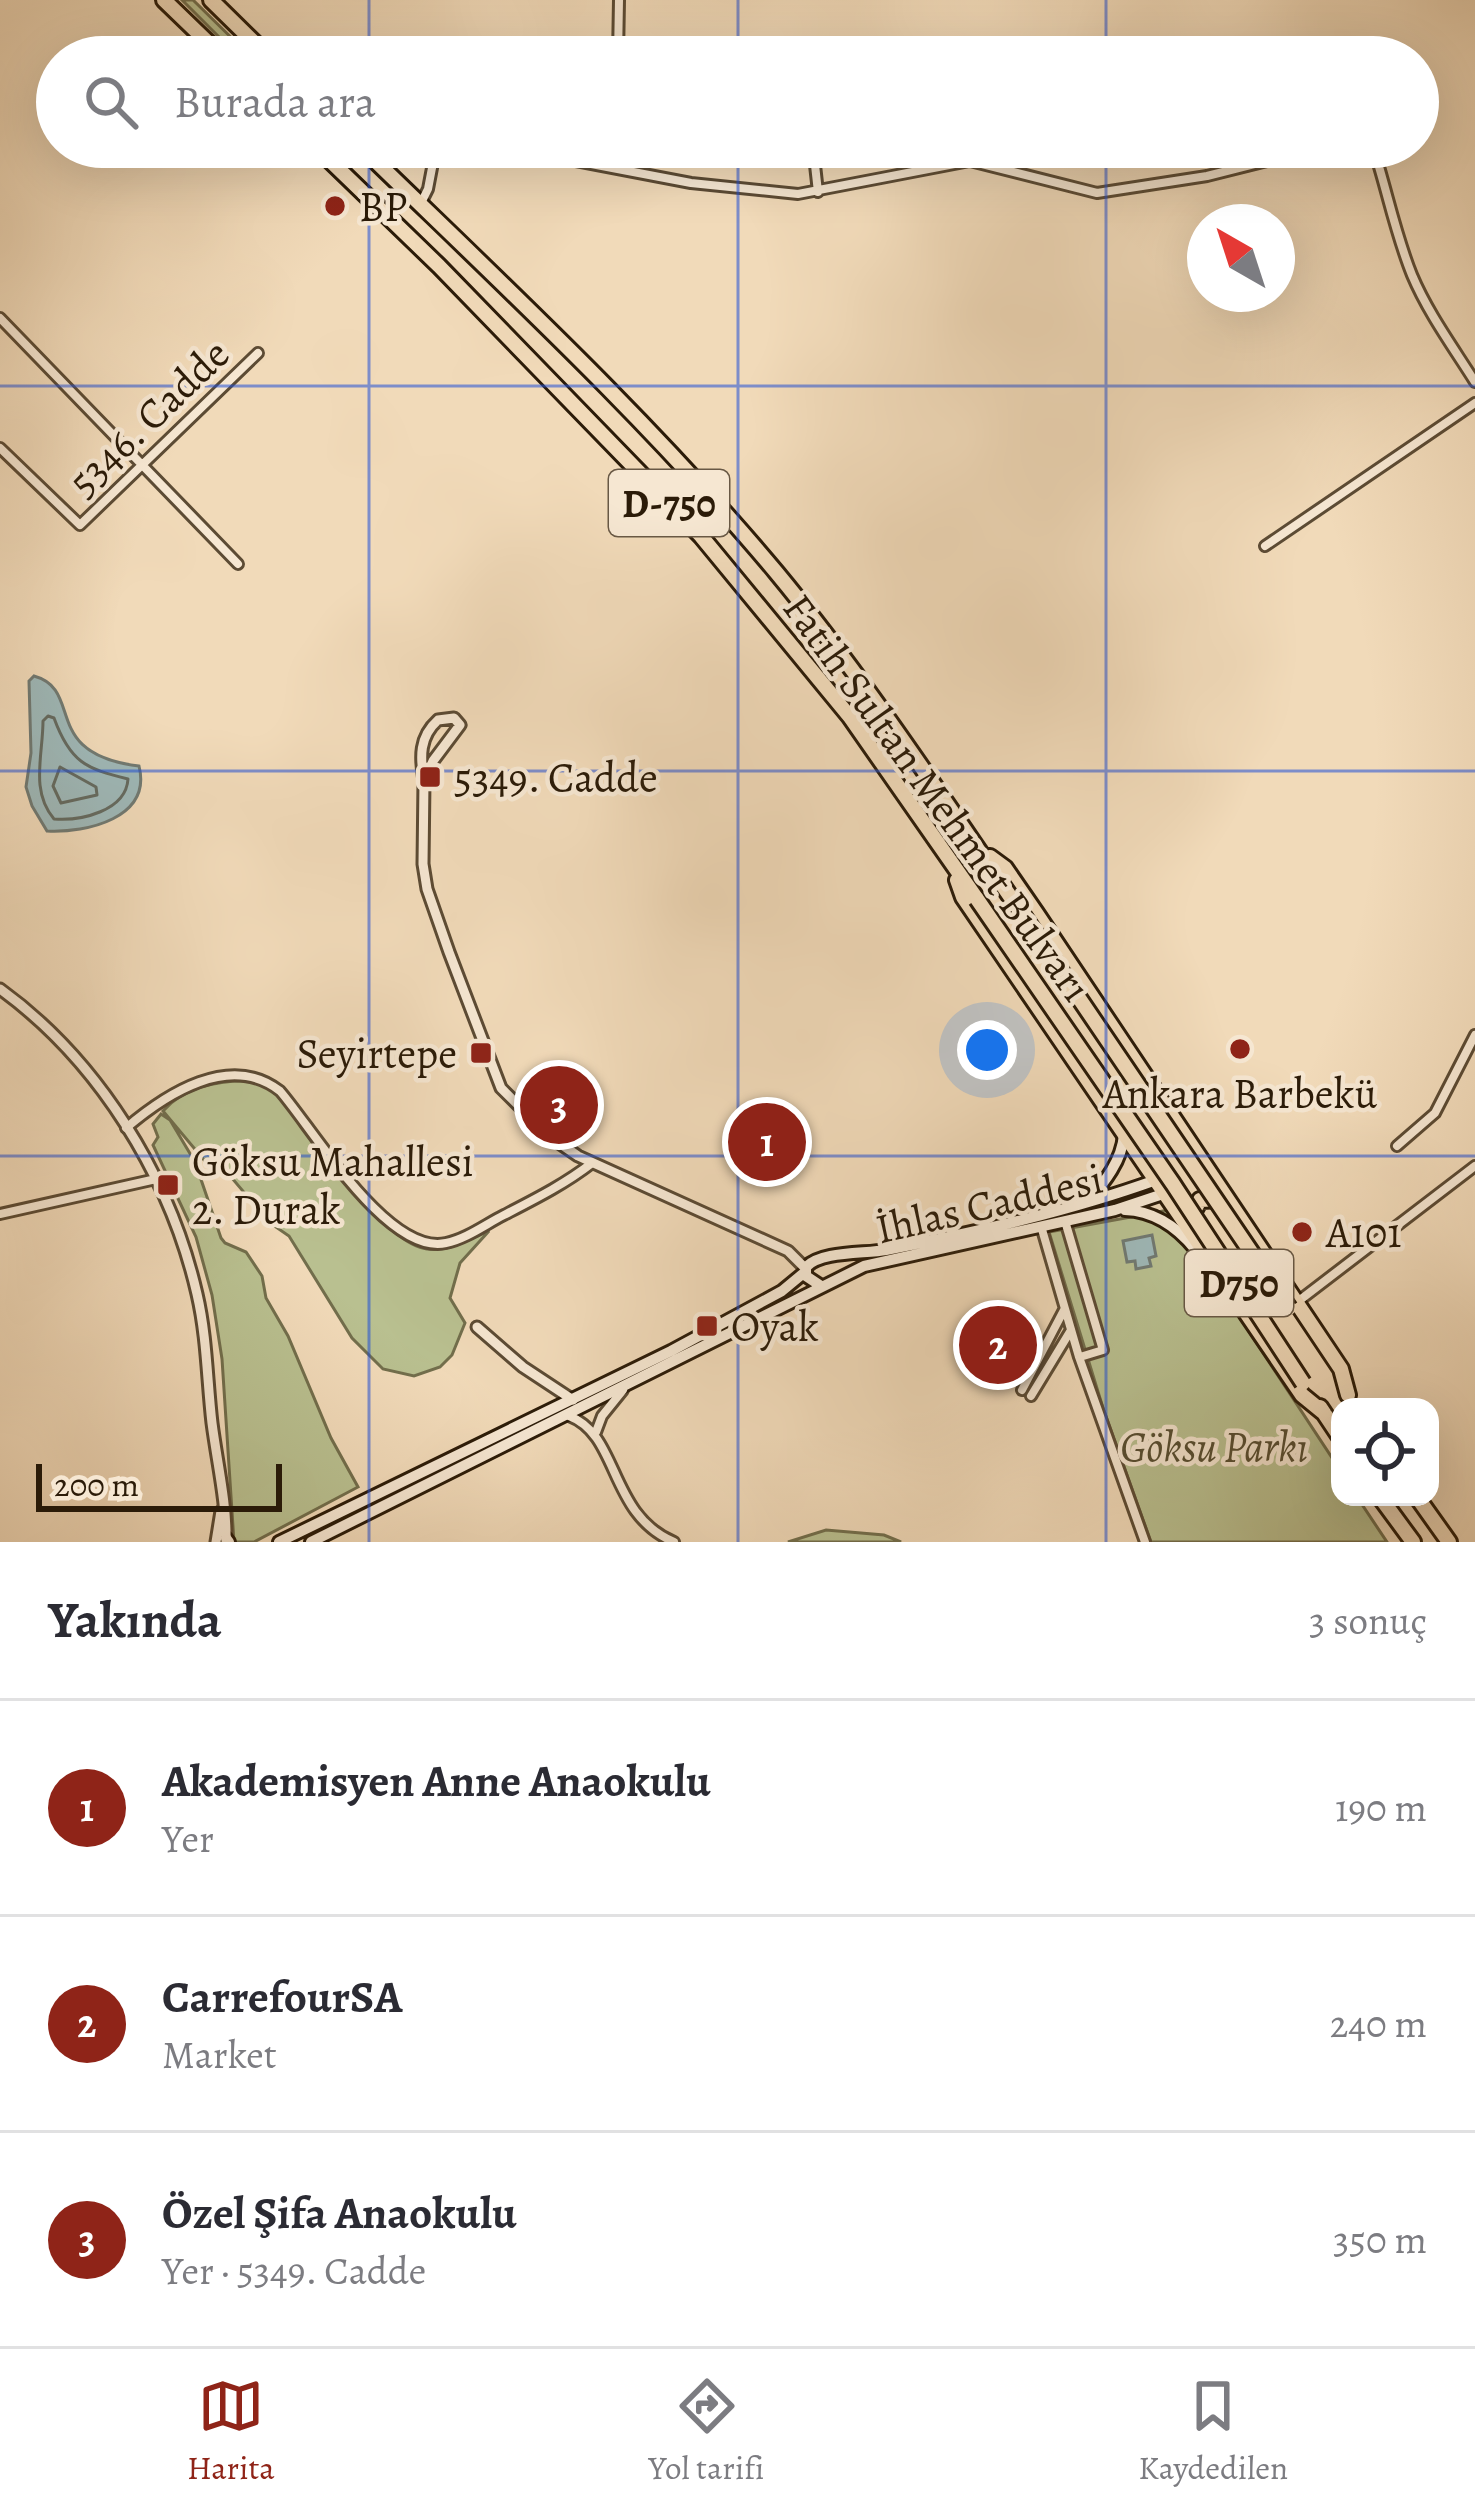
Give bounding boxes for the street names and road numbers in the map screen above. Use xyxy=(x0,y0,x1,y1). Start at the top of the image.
street label: 5346. Cadde xyxy=(55,326,242,509)
road number: D-750 xyxy=(609,470,729,536)
street label: Fatih Sultan Mehmet Bulvarı xyxy=(770,582,1105,1013)
street label: İhlas Caddesi xyxy=(870,1150,1108,1257)
road number: D750 xyxy=(1185,1250,1293,1316)

